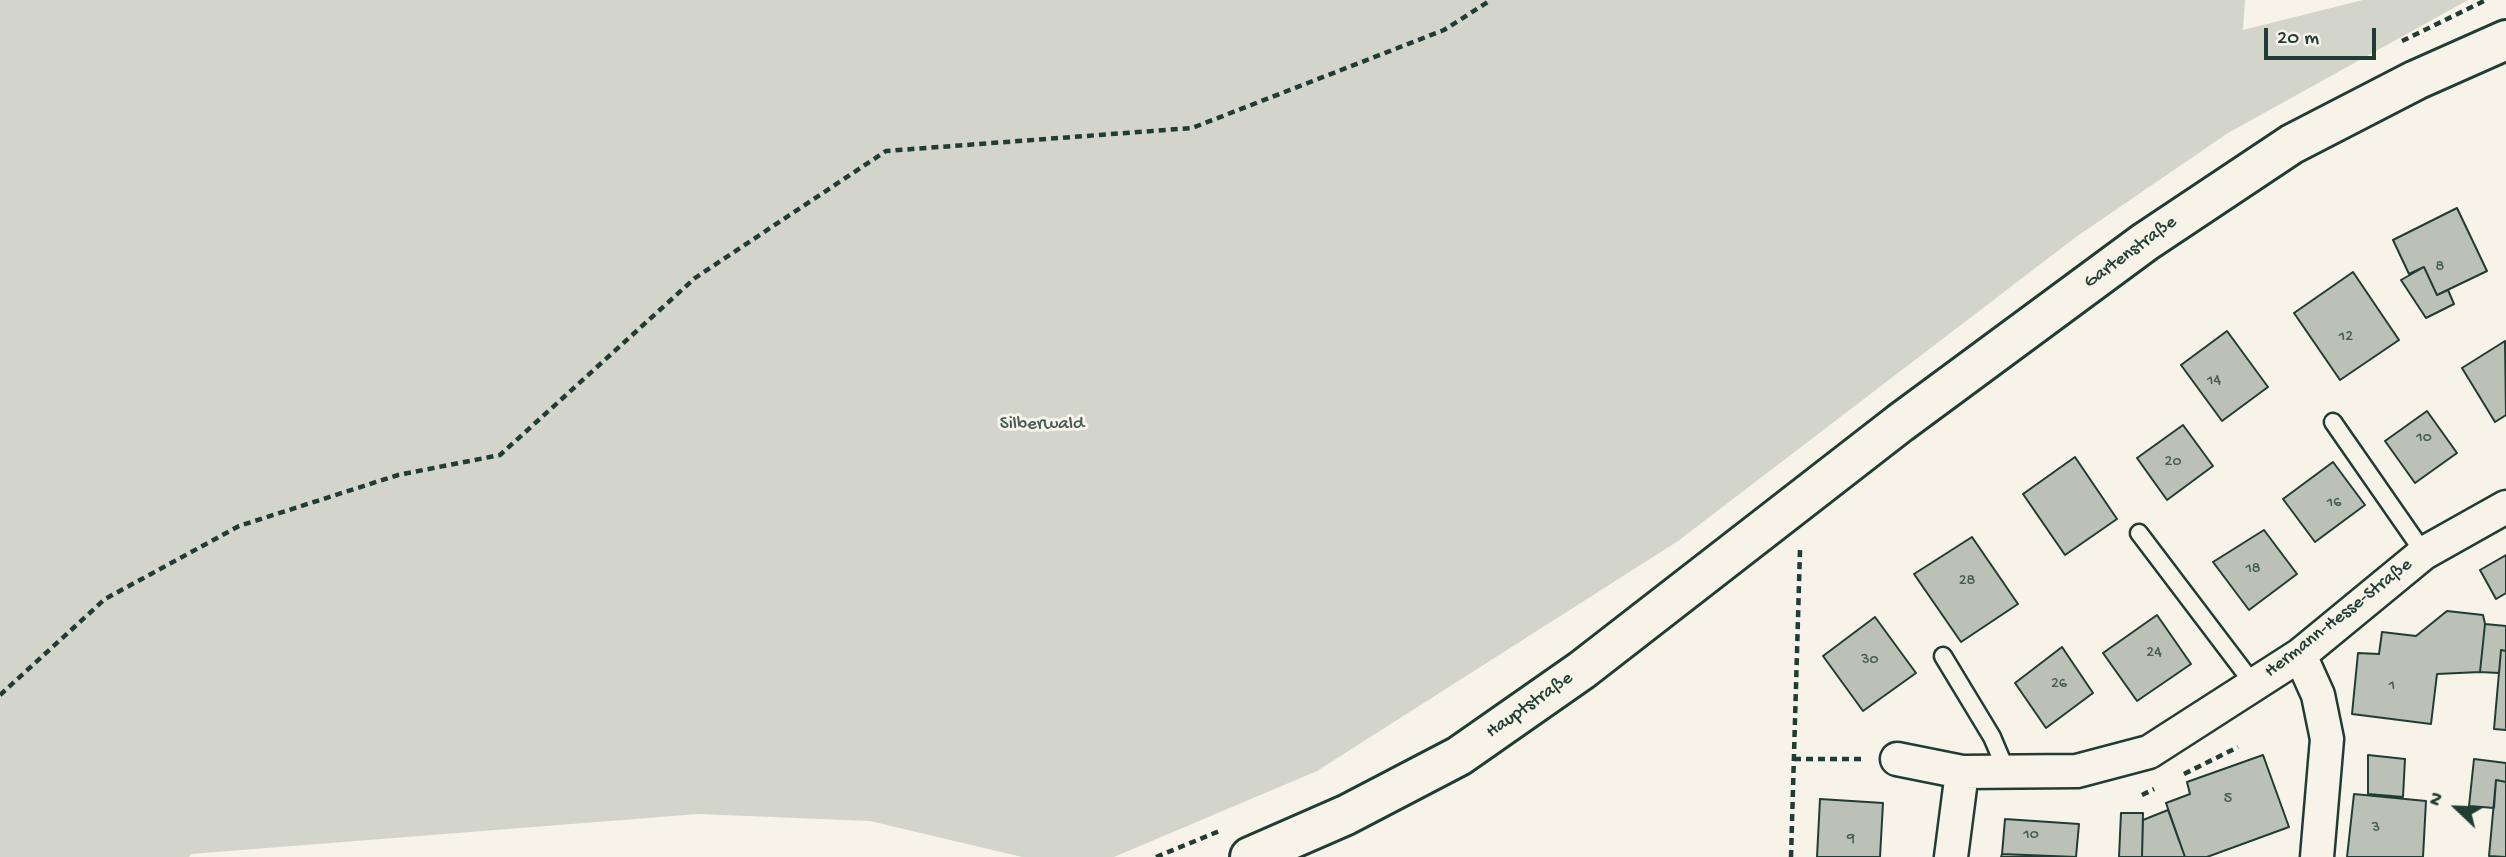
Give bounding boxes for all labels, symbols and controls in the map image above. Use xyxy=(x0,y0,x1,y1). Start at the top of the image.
scale bar xyxy=(2268,14,2380,58)
text: 20 m xyxy=(2277,27,2319,52)
street label: Gartenstraße xyxy=(2080,212,2182,294)
house number: 8 xyxy=(2436,258,2444,278)
house number: 12 xyxy=(2339,328,2353,348)
house number: 14 xyxy=(2207,372,2221,392)
park label: Silberwald xyxy=(1000,414,1084,436)
house number: 10 xyxy=(2416,429,2432,449)
house number: 20 xyxy=(2165,453,2181,473)
house number: 16 xyxy=(2327,494,2341,514)
street label: Hermann-Hesse-Straße xyxy=(2261,554,2417,684)
house number: 18 xyxy=(2245,560,2261,580)
house number: 28 xyxy=(1959,572,1975,592)
house number: 24 xyxy=(2146,644,2162,664)
house number: 30 xyxy=(1861,651,1879,671)
street label: Hauptstraße xyxy=(1482,668,1578,744)
house number: 26 xyxy=(2051,675,2067,695)
house number: 1 xyxy=(2389,677,2395,697)
north arrow xyxy=(2422,773,2492,843)
text: N xyxy=(2424,789,2450,810)
house number: 5 xyxy=(2224,790,2232,810)
house number: 3 xyxy=(2372,819,2380,839)
house number: 10 xyxy=(2023,826,2039,846)
house number: 9 xyxy=(1847,830,1855,850)

